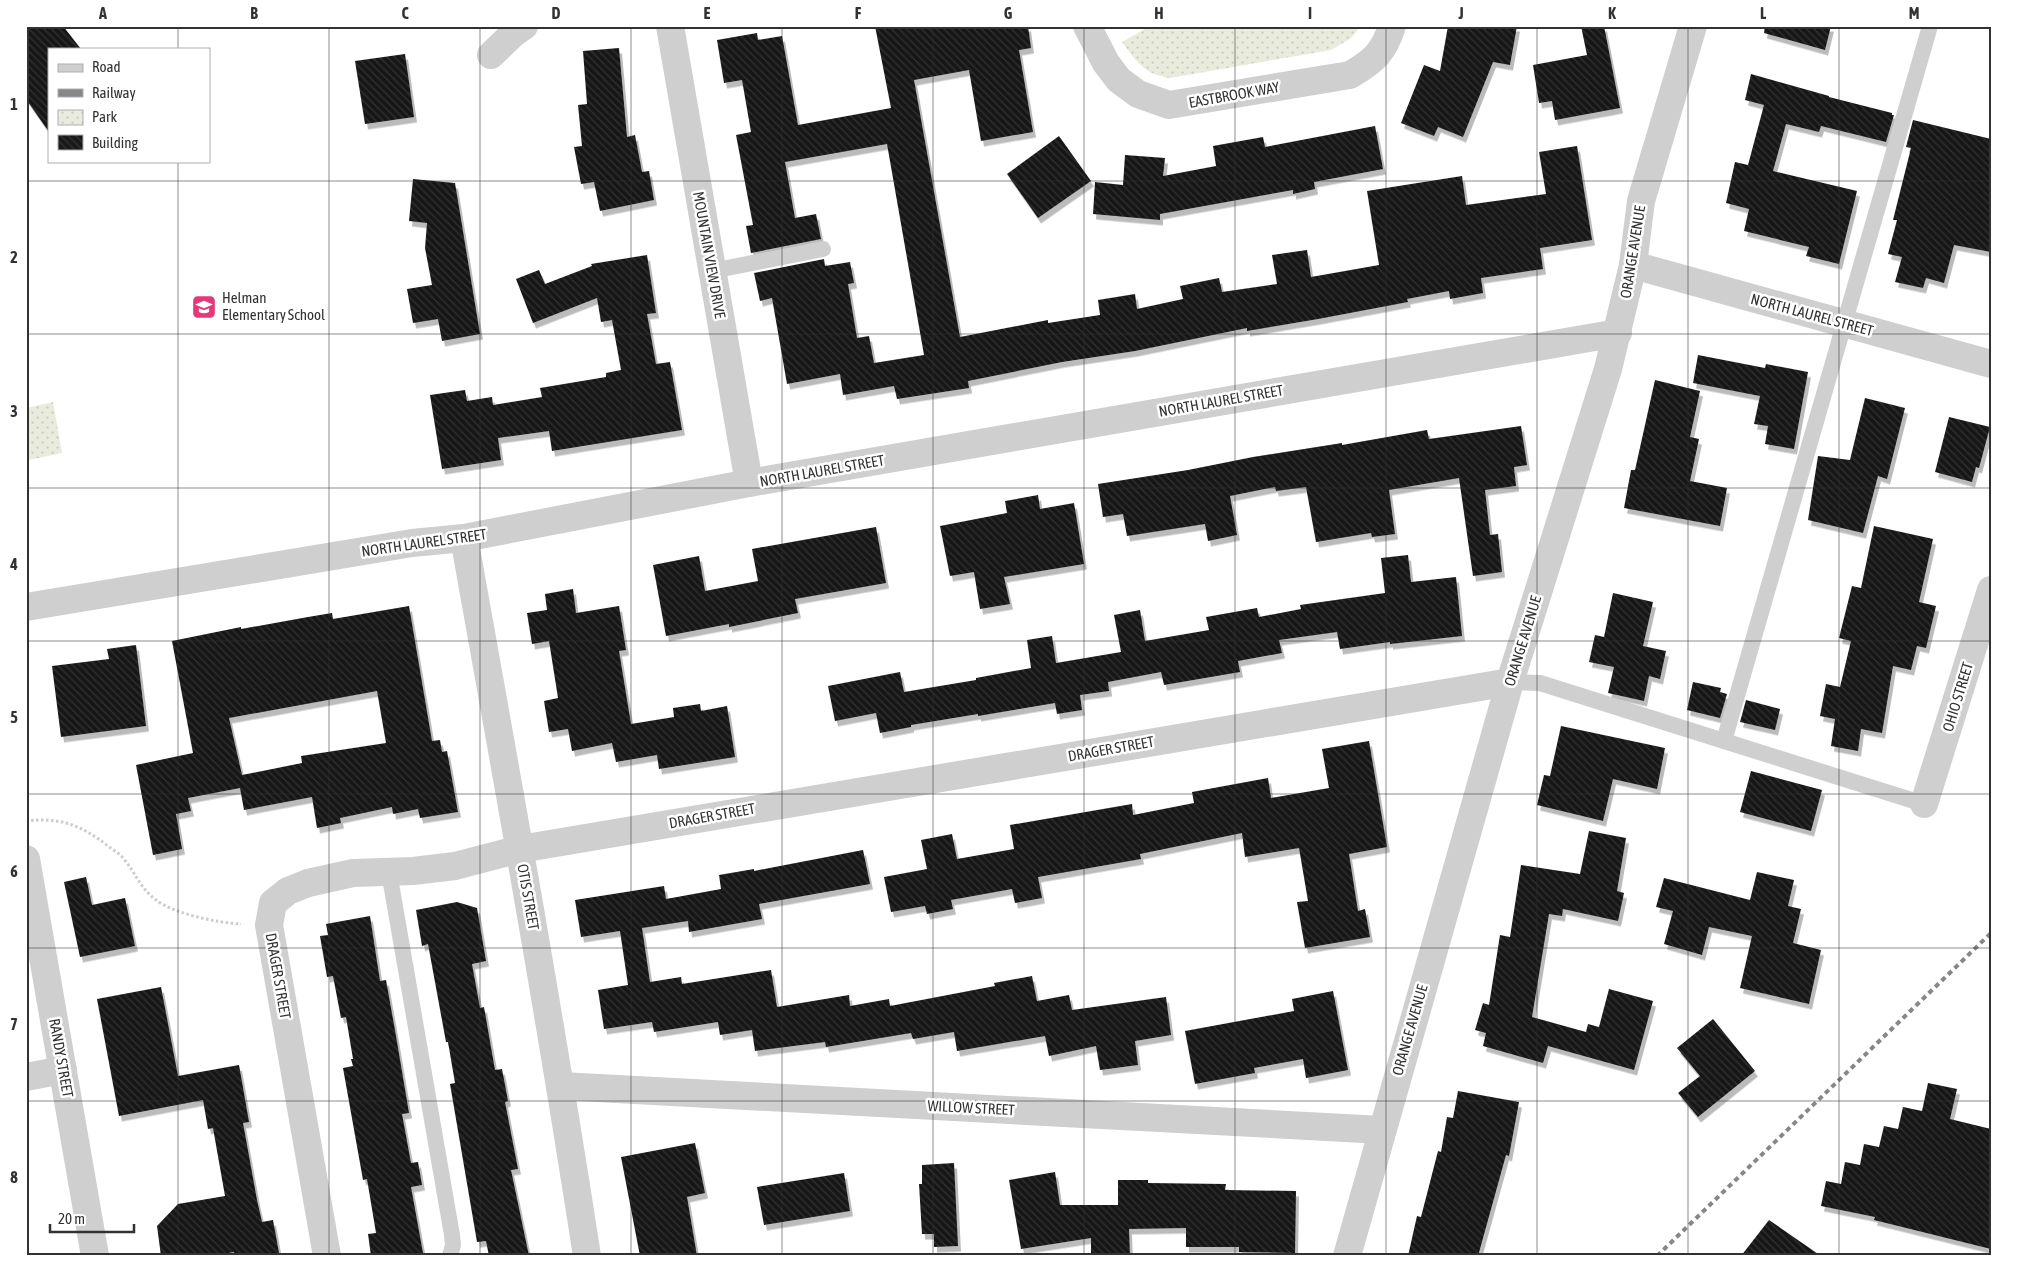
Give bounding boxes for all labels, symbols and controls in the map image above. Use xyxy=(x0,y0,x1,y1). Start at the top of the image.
text: A xyxy=(98,4,107,22)
text: B xyxy=(250,4,258,22)
text: C xyxy=(401,4,409,22)
text: D xyxy=(552,4,561,22)
text: E xyxy=(704,4,711,22)
text: F xyxy=(855,4,862,22)
text: G xyxy=(1004,4,1013,22)
text: H xyxy=(1154,4,1164,22)
text: I xyxy=(1308,4,1312,22)
text: J xyxy=(1457,4,1464,22)
text: K xyxy=(1608,4,1616,22)
text: L xyxy=(1760,4,1767,22)
text: M xyxy=(1909,4,1919,22)
legend xyxy=(48,48,210,162)
text: Road xyxy=(92,58,121,75)
street label: EASTBROOK WAY xyxy=(1187,78,1281,111)
text: Railway xyxy=(92,84,136,101)
text: 1 xyxy=(10,95,18,113)
text: Park xyxy=(92,108,117,125)
text: Building xyxy=(92,134,138,151)
street label: MOUNTAIN VIEW DRIVE xyxy=(690,190,729,320)
street label: ORANGE AVENUE xyxy=(1617,204,1648,300)
text: 2 xyxy=(10,248,18,266)
place label: Helman Elementary School xyxy=(222,289,325,323)
street label: NORTH LAUREL STREET xyxy=(1749,290,1876,339)
school or university icon: Helman Elementary School xyxy=(191,294,217,320)
street label: NORTH LAUREL STREET xyxy=(1157,381,1285,420)
text: 3 xyxy=(10,402,18,420)
street label: NORTH LAUREL STREET xyxy=(758,451,886,490)
street label: NORTH LAUREL STREET xyxy=(360,525,488,560)
text: 4 xyxy=(9,555,18,573)
street label: ORANGE AVENUE xyxy=(1501,593,1545,688)
street label: OHIO STREET xyxy=(1939,660,1976,734)
text: 5 xyxy=(10,708,18,726)
street label: DRAGER STREET xyxy=(1067,733,1156,764)
street label: DRAGER STREET xyxy=(668,800,757,831)
text: 6 xyxy=(10,862,18,880)
street label: OTIS STREET xyxy=(514,862,543,932)
street label: DRAGER STREET xyxy=(263,932,294,1021)
street label: ORANGE AVENUE xyxy=(1388,982,1431,1077)
text: 7 xyxy=(10,1015,18,1033)
street label: RANDY STREET xyxy=(46,1017,77,1099)
street label: WILLOW STREET xyxy=(927,1097,1015,1118)
text: 8 xyxy=(10,1168,18,1186)
scale bar xyxy=(50,1202,134,1234)
text: 20 m xyxy=(58,1210,85,1227)

